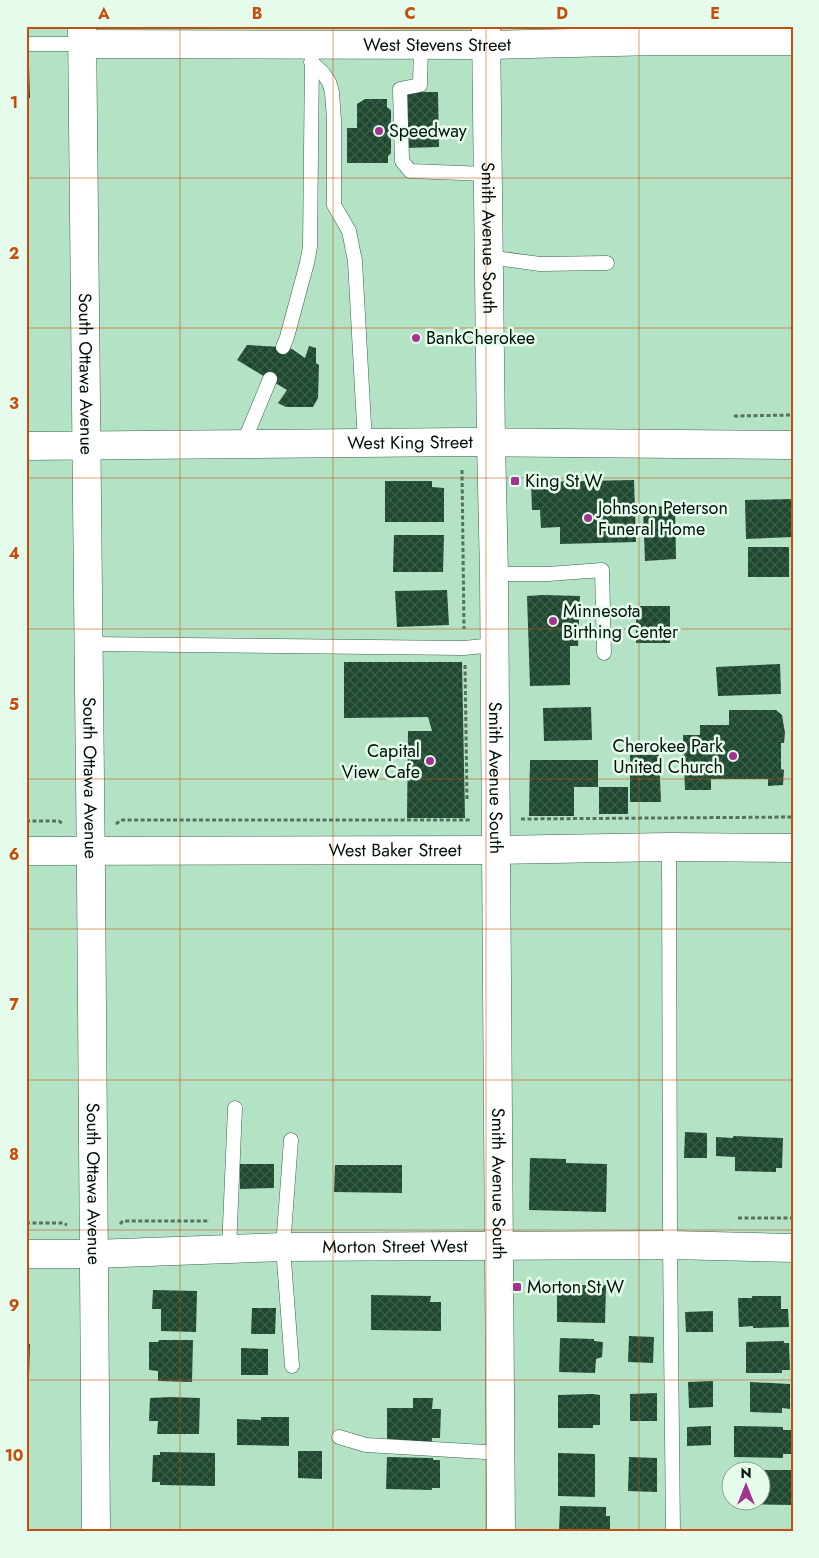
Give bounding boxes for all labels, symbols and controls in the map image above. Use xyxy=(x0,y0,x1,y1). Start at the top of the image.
text: A xyxy=(97,2,110,25)
text: B xyxy=(252,2,262,25)
text: C xyxy=(404,2,416,25)
text: D xyxy=(556,2,568,25)
text: E xyxy=(710,2,720,25)
street label: West Stevens Street xyxy=(363,31,512,58)
text: 1 xyxy=(10,91,18,114)
place label: Speedway xyxy=(389,118,467,144)
marker: Speedway xyxy=(373,125,385,137)
street label: Smith Avenue South xyxy=(475,162,502,314)
text: 2 xyxy=(9,242,19,265)
street label: South Ottawa Avenue xyxy=(72,293,100,455)
place label: BankCherokee xyxy=(426,325,535,351)
marker: BankCherokee xyxy=(410,332,422,344)
text: 3 xyxy=(9,392,19,415)
street label: West King Street xyxy=(347,429,474,456)
place label: King St W xyxy=(525,468,603,494)
marker: King St W xyxy=(509,475,521,487)
place label: Johnson Peterson Funeral Home xyxy=(596,495,728,542)
marker: Johnson Peterson Funeral Home xyxy=(582,512,594,524)
text: 4 xyxy=(8,542,20,565)
place label: Minnesota Birthing Center xyxy=(563,598,679,645)
marker: Minnesota Birthing Center xyxy=(547,615,559,627)
text: 5 xyxy=(9,693,19,716)
street label: South Ottawa Avenue xyxy=(76,697,104,859)
street label: Smith Avenue South xyxy=(482,702,509,854)
place label: Cherokee Park United Church xyxy=(613,733,723,780)
place label: Capital View Cafe xyxy=(341,738,420,785)
marker: Cherokee Park United Church xyxy=(727,750,739,762)
marker: Capital View Cafe xyxy=(424,755,436,767)
street label: West Baker Street xyxy=(329,837,462,863)
text: 6 xyxy=(9,843,19,866)
text: 7 xyxy=(9,993,19,1016)
street label: South Ottawa Avenue xyxy=(80,1103,107,1265)
street label: Smith Avenue South xyxy=(485,1108,512,1260)
text: 8 xyxy=(9,1143,19,1166)
street label: Morton Street West xyxy=(322,1233,468,1260)
place label: Morton St W xyxy=(527,1274,624,1300)
marker: Morton St W xyxy=(511,1281,523,1293)
text: 9 xyxy=(9,1294,19,1317)
text: 10 xyxy=(5,1444,23,1467)
north arrow xyxy=(722,1460,772,1510)
text: N xyxy=(740,1463,752,1483)

